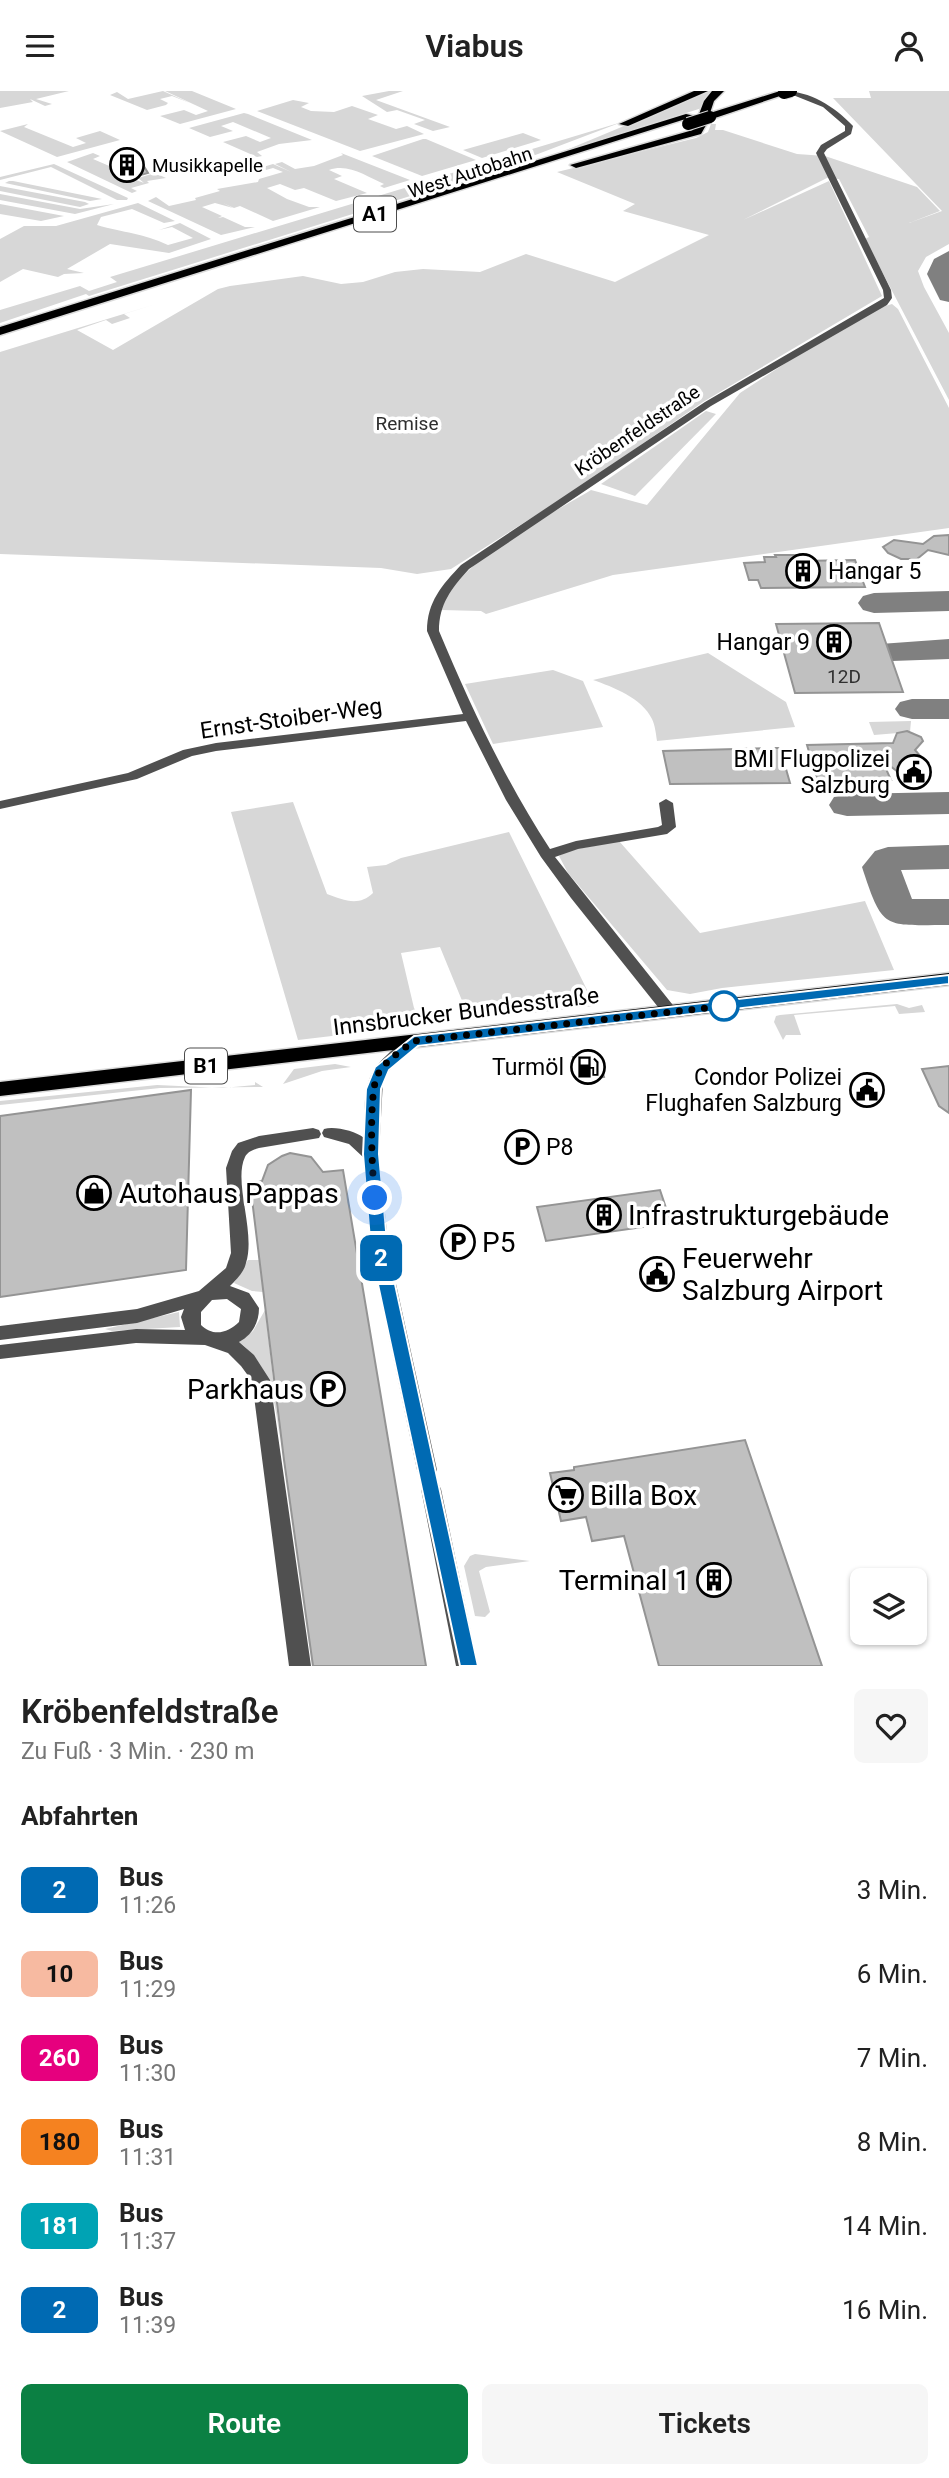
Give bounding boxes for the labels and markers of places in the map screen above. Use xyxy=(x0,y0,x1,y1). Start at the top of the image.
building icon: Musikkapelle xyxy=(108,146,146,184)
place label: Musikkapelle xyxy=(152,154,263,177)
building icon: Hangar 5 xyxy=(784,552,822,590)
place label: Hangar 5 xyxy=(828,558,922,585)
building icon: Hangar 9 xyxy=(815,623,853,661)
place label: Hangar 9 xyxy=(717,629,810,656)
place label: BMI Flugpolizei Salzburg xyxy=(733,746,890,799)
public building icon: BMI Flugpolizei Salzburg xyxy=(895,753,933,791)
unlabelled marker xyxy=(709,991,739,1021)
fuel station icon: Turmöl xyxy=(569,1048,607,1086)
place label: Turmöl xyxy=(492,1054,564,1081)
place label: Condor Polizei Flughafen Salzburg xyxy=(645,1064,842,1117)
public building icon: Condor Polizei Flughafen Salzburg xyxy=(848,1071,886,1109)
parking icon: P8 xyxy=(503,1128,541,1166)
place label: P8 xyxy=(546,1134,573,1161)
shop icon: Autohaus Pappas xyxy=(75,1174,113,1212)
place label: Autohaus Pappas xyxy=(119,1177,339,1210)
building icon: Infrastrukturgebäude xyxy=(585,1196,623,1234)
place label: Infrastrukturgebäude xyxy=(628,1199,889,1232)
parking icon: P5 xyxy=(439,1223,477,1261)
place label: P5 xyxy=(482,1226,515,1259)
place label: Feuerwehr Salzburg Airport xyxy=(682,1242,883,1307)
public building icon: Feuerwehr Salzburg Airport xyxy=(638,1255,676,1293)
parking icon: Parkhaus xyxy=(309,1370,347,1408)
place label: Parkhaus xyxy=(187,1373,304,1406)
supermarket icon: Billa Box xyxy=(547,1476,585,1514)
place label: Billa Box xyxy=(590,1479,697,1512)
building icon: Terminal 1 xyxy=(695,1561,733,1599)
place label: Terminal 1 xyxy=(559,1564,690,1597)

